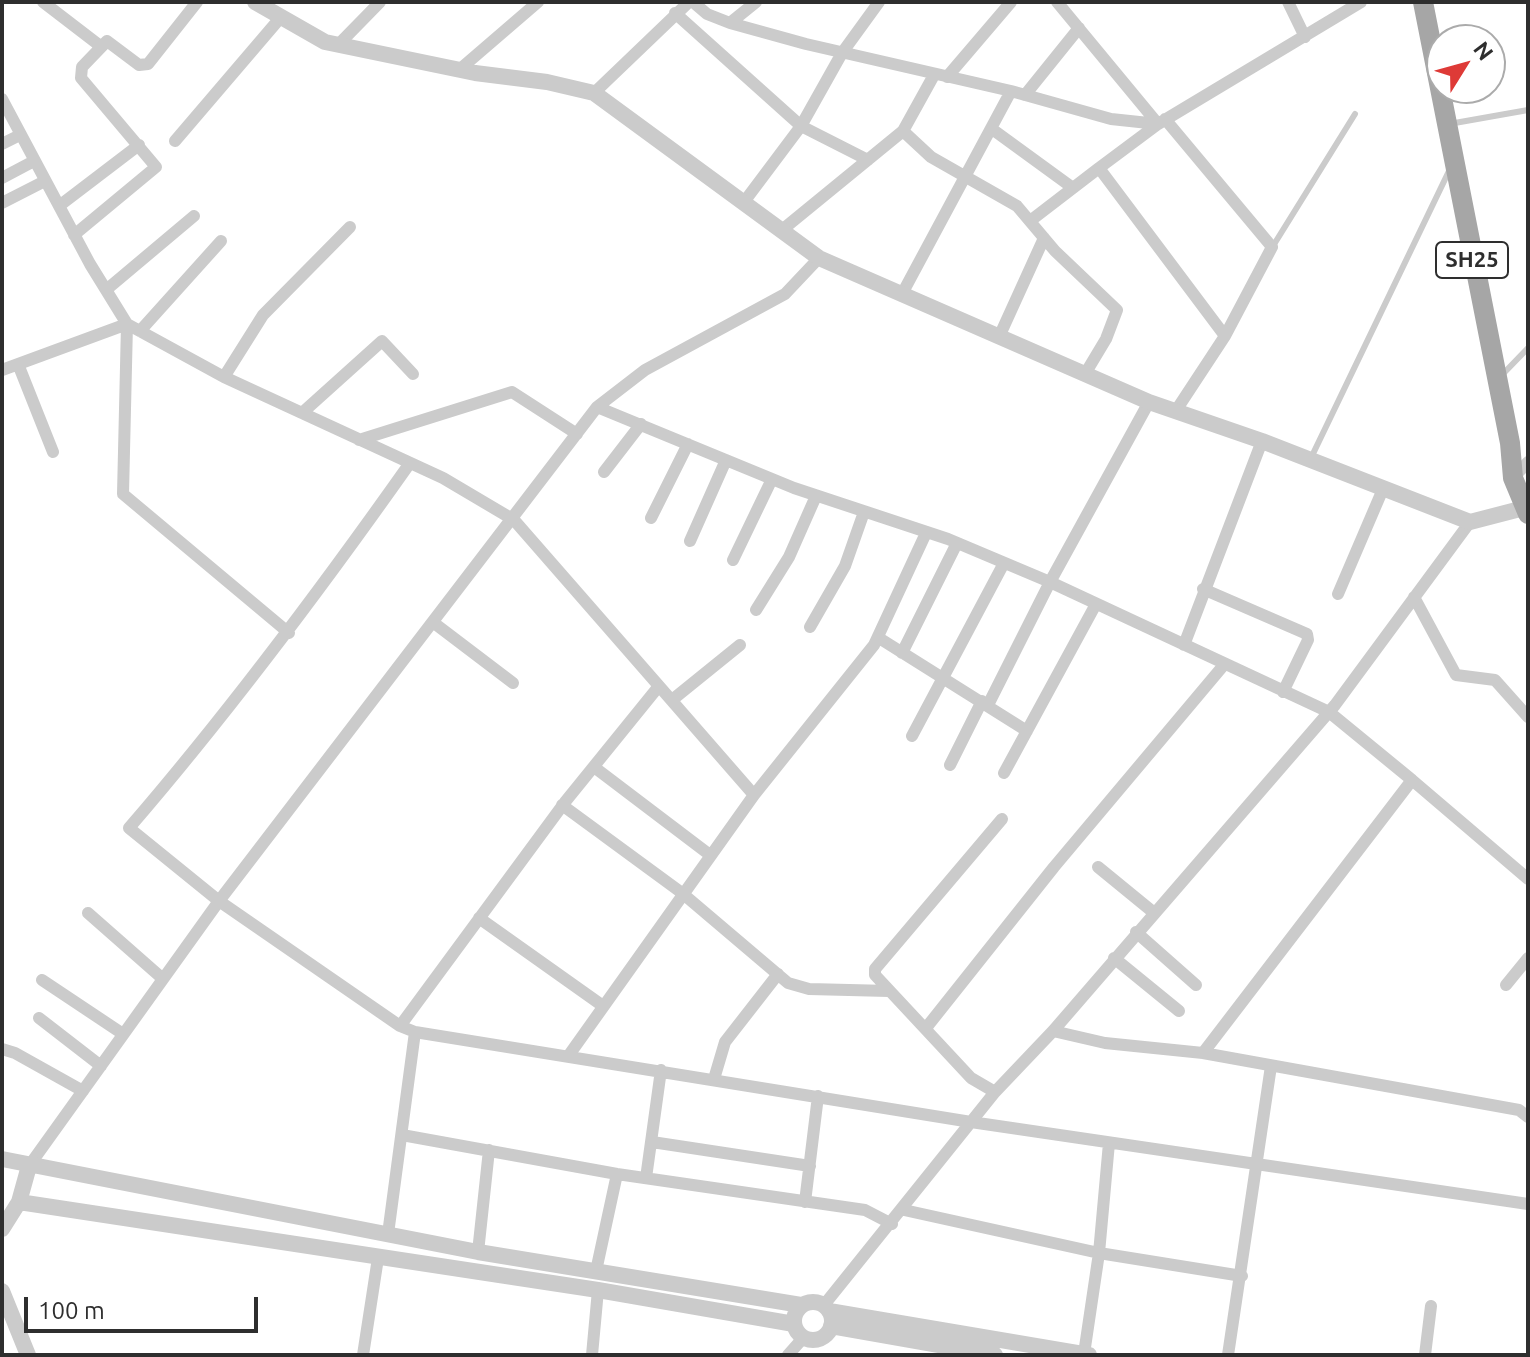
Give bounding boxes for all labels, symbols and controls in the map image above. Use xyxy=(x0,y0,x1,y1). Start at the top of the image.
north arrow xyxy=(1426,24,1506,104)
text: N xyxy=(1469,36,1499,65)
road number: SH25 xyxy=(1436,242,1508,278)
scale bar xyxy=(28,1281,262,1331)
text: 100 m xyxy=(38,1297,105,1324)

